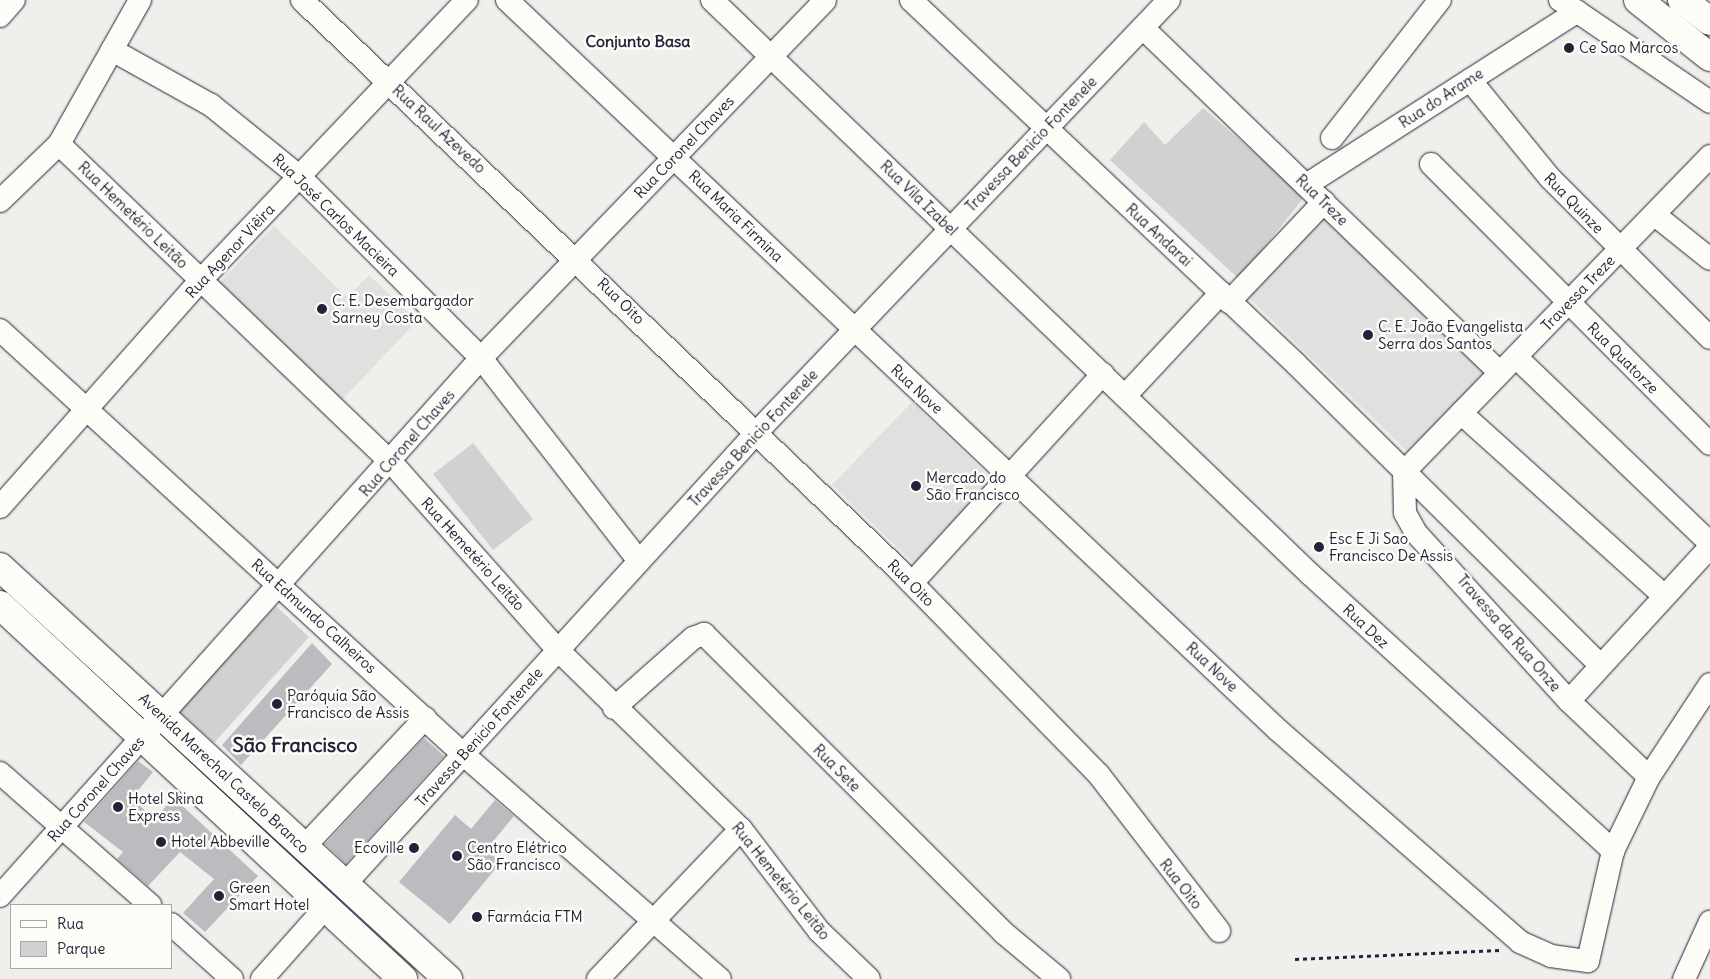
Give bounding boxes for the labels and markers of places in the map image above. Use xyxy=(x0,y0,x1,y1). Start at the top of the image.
place label: Ce Sao Marcos xyxy=(1579,39,1678,57)
marker: Ce Sao Marcos xyxy=(1563,42,1575,54)
place label: C. E. Desembargador Sarney Costa xyxy=(332,291,474,326)
marker: C. E. Desembargador Sarney Costa xyxy=(316,303,328,315)
place label: C. E. João Evangelista Serra dos Santos xyxy=(1378,317,1523,352)
marker: C. E. João Evangelista Serra dos Santos xyxy=(1362,329,1374,341)
place label: Mercado do São Francisco xyxy=(926,468,1020,503)
marker: Mercado do São Francisco xyxy=(910,480,922,492)
place label: Esc E Ji Sao Francisco De Assis xyxy=(1329,529,1453,564)
marker: Esc E Ji Sao Francisco De Assis xyxy=(1313,541,1325,553)
place label: Paróquia São Francisco de Assis xyxy=(287,686,409,721)
marker: Paróquia São Francisco de Assis xyxy=(271,698,283,710)
place label: Hotel Skina Express xyxy=(128,789,204,824)
marker: Hotel Skina Express xyxy=(112,801,124,813)
place label: Hotel Abbeville xyxy=(171,833,270,851)
marker: Hotel Abbeville xyxy=(155,836,167,848)
place label: Centro Elétrico São Francisco xyxy=(467,838,567,873)
place label: Ecoville xyxy=(354,839,404,857)
marker: Ecoville xyxy=(408,842,420,854)
marker: Centro Elétrico São Francisco xyxy=(451,850,463,862)
place label: Green Smart Hotel xyxy=(229,878,309,913)
marker: Green Smart Hotel xyxy=(213,890,225,902)
place label: Farmácia FTM xyxy=(487,908,583,926)
marker: Farmácia FTM xyxy=(471,911,483,923)

